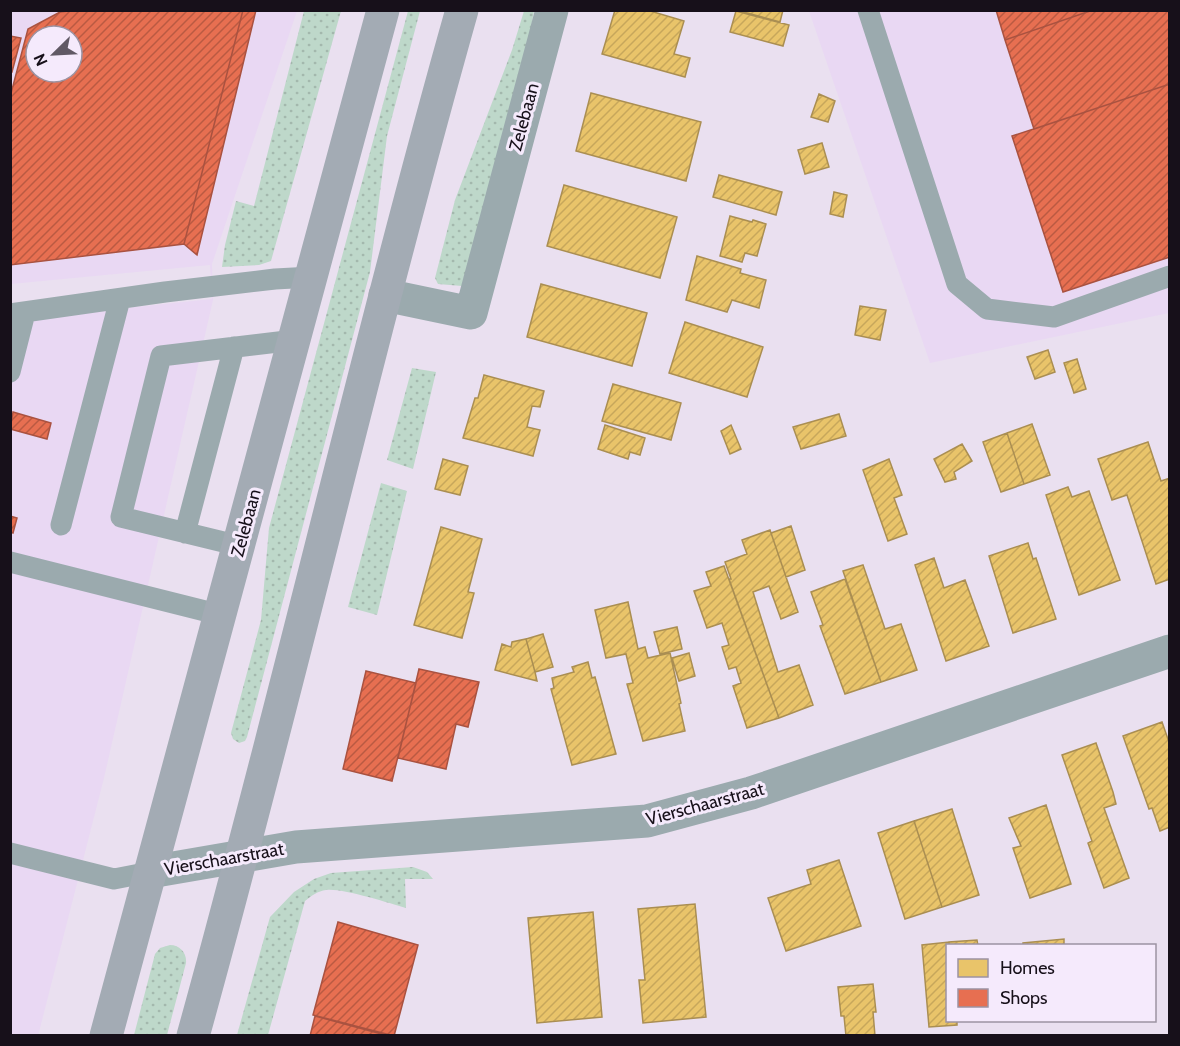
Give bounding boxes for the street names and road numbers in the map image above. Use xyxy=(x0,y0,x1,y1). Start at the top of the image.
street label: Zelebaan xyxy=(504,81,544,153)
street label: Zelebaan xyxy=(226,487,266,559)
street label: Vierschaarstraat xyxy=(644,778,766,830)
street label: Vierschaarstraat xyxy=(162,838,286,880)

